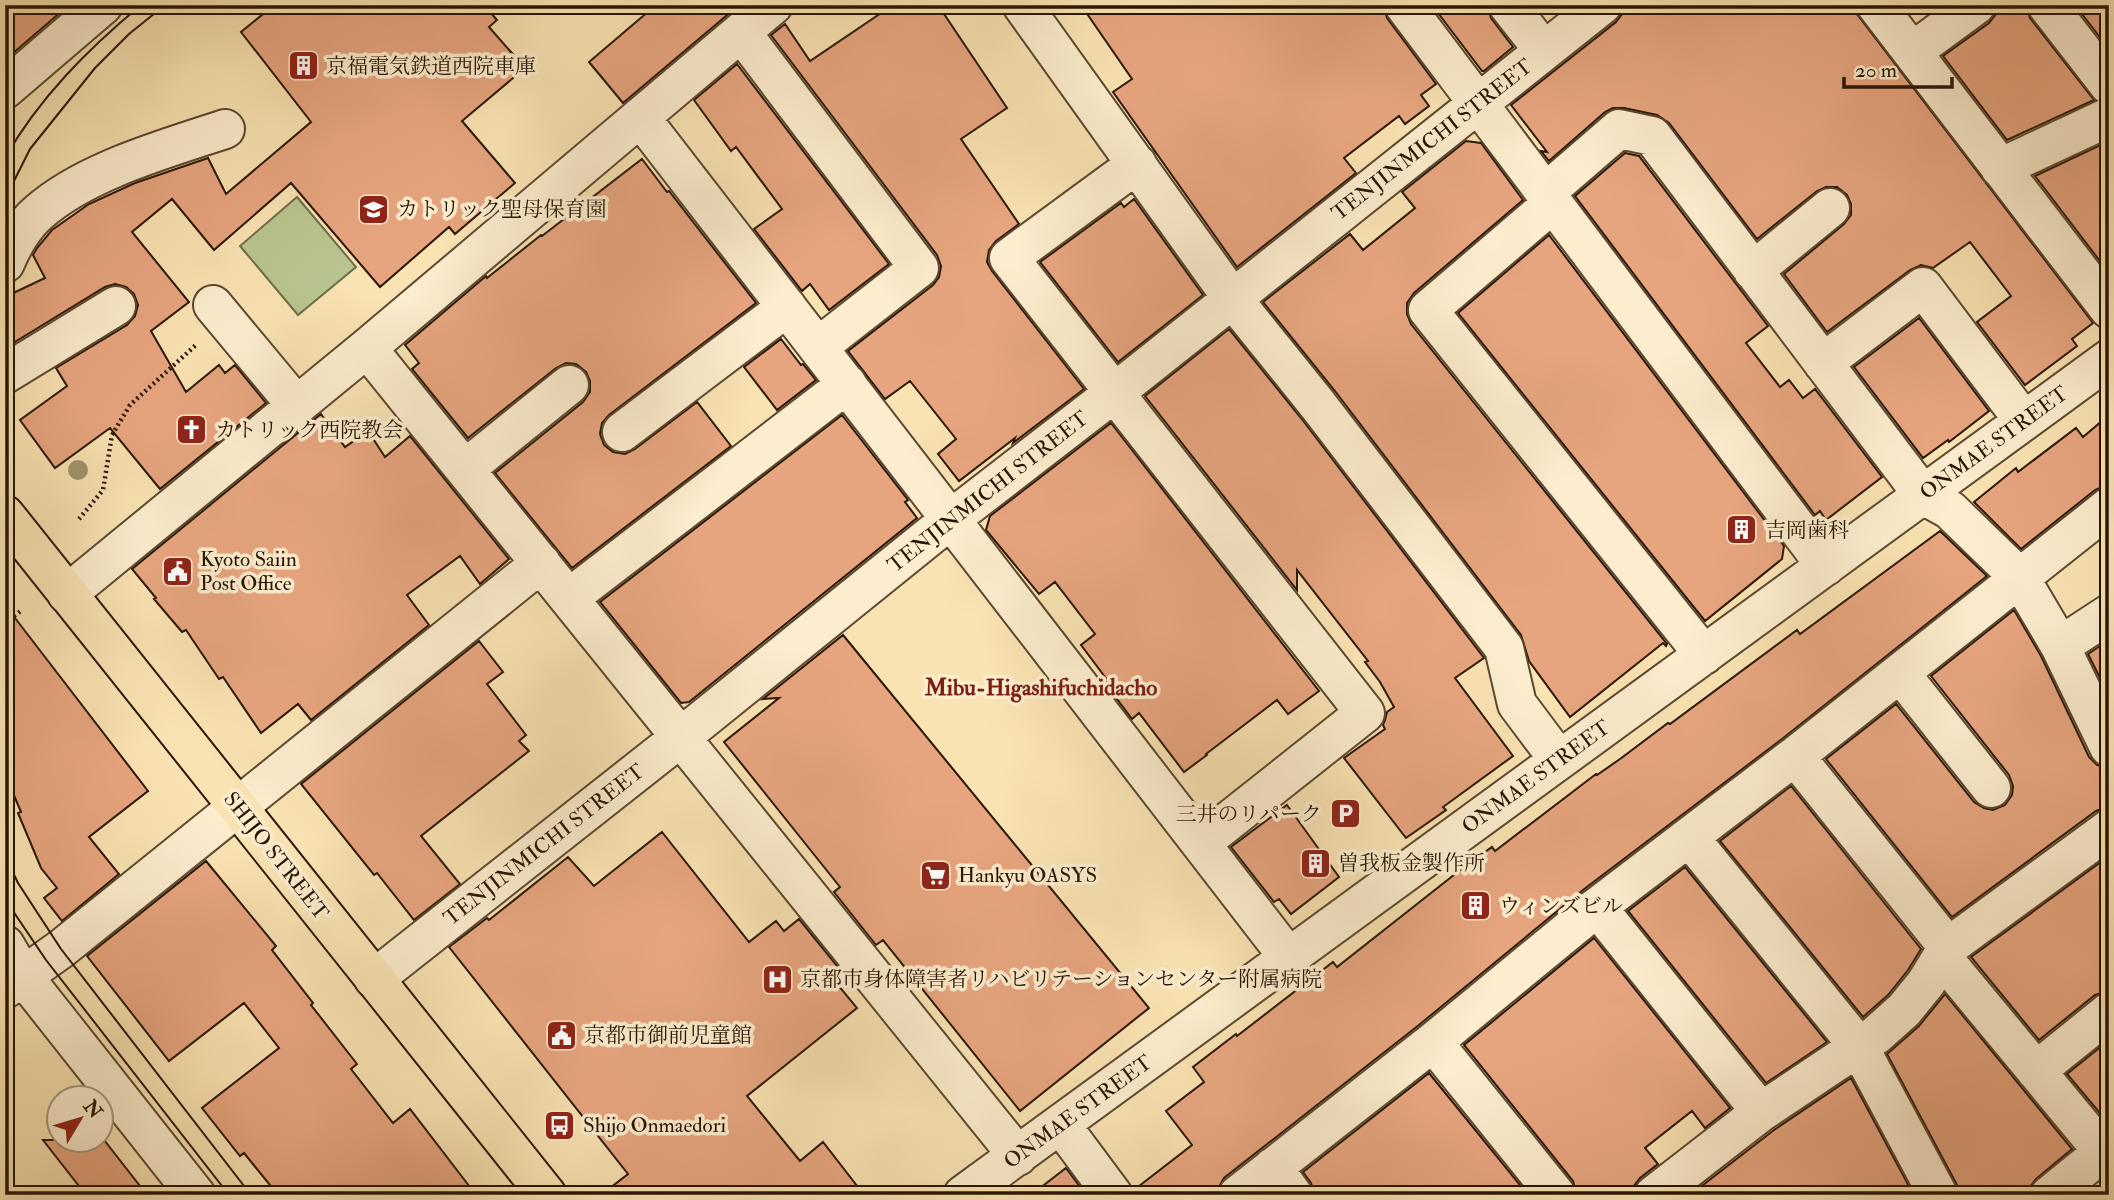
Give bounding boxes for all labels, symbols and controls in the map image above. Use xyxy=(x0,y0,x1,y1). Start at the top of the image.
scale bar xyxy=(1844,46,1953,90)
building icon: 京福電気鉄道西院車庫 xyxy=(286,49,320,83)
place label: 京福電気鉄道西院車庫 xyxy=(326,53,536,80)
street label: TENJINMICHI STREET xyxy=(1326,53,1538,227)
text: 20 m xyxy=(1855,57,1897,84)
school or university icon: カトリック聖母保育園 xyxy=(357,192,391,226)
place label: カトリック聖母保育園 xyxy=(397,196,606,223)
street label: ONMAE STREET xyxy=(1914,380,2074,506)
street label: TENJINMICHI STREET xyxy=(882,405,1094,579)
church icon: カトリック西院教会 xyxy=(175,413,209,447)
place label: カトリック西院教会 xyxy=(215,417,403,444)
building icon: 吉岡歯科 xyxy=(1725,513,1759,547)
place label: 吉岡歯科 xyxy=(1765,517,1849,544)
place label: Kyoto Saiin Post Office xyxy=(200,546,297,597)
public building icon: Kyoto Saiin Post Office xyxy=(160,554,194,588)
district label: Mibu-Higashifuchidacho xyxy=(924,673,1157,703)
street label: ONMAE STREET xyxy=(1456,714,1616,840)
street label: TENJINMICHI STREET xyxy=(438,758,650,932)
street label: SHIJO STREET xyxy=(218,786,335,926)
parking icon: 三井のリパーク xyxy=(1328,797,1362,831)
place label: 三井のリパーク xyxy=(1176,801,1322,828)
building icon: 曽我板金製作所 xyxy=(1298,846,1332,880)
place label: 曽我板金製作所 xyxy=(1338,850,1485,877)
supermarket icon: Hankyu OASYS xyxy=(918,858,952,892)
place label: Hankyu OASYS xyxy=(958,862,1097,889)
building icon: ウィンズビル xyxy=(1459,889,1493,923)
place label: ウィンズビル xyxy=(1499,893,1623,920)
hospital icon: 京都市身体障害者リハビリテーションセンター附属病院 xyxy=(760,962,794,996)
place label: 京都市身体障害者リハビリテーションセンター附属病院 xyxy=(800,966,1322,993)
public building icon: 京都市御前児童館 xyxy=(544,1018,578,1052)
place label: 京都市御前児童館 xyxy=(584,1022,752,1049)
street label: ONMAE STREET xyxy=(998,1049,1158,1175)
north arrow xyxy=(46,1084,116,1154)
text: N xyxy=(77,1094,108,1124)
bus stop icon: Shijo Onmaedori xyxy=(543,1108,577,1142)
place label: Shijo Onmaedori xyxy=(583,1112,727,1139)

